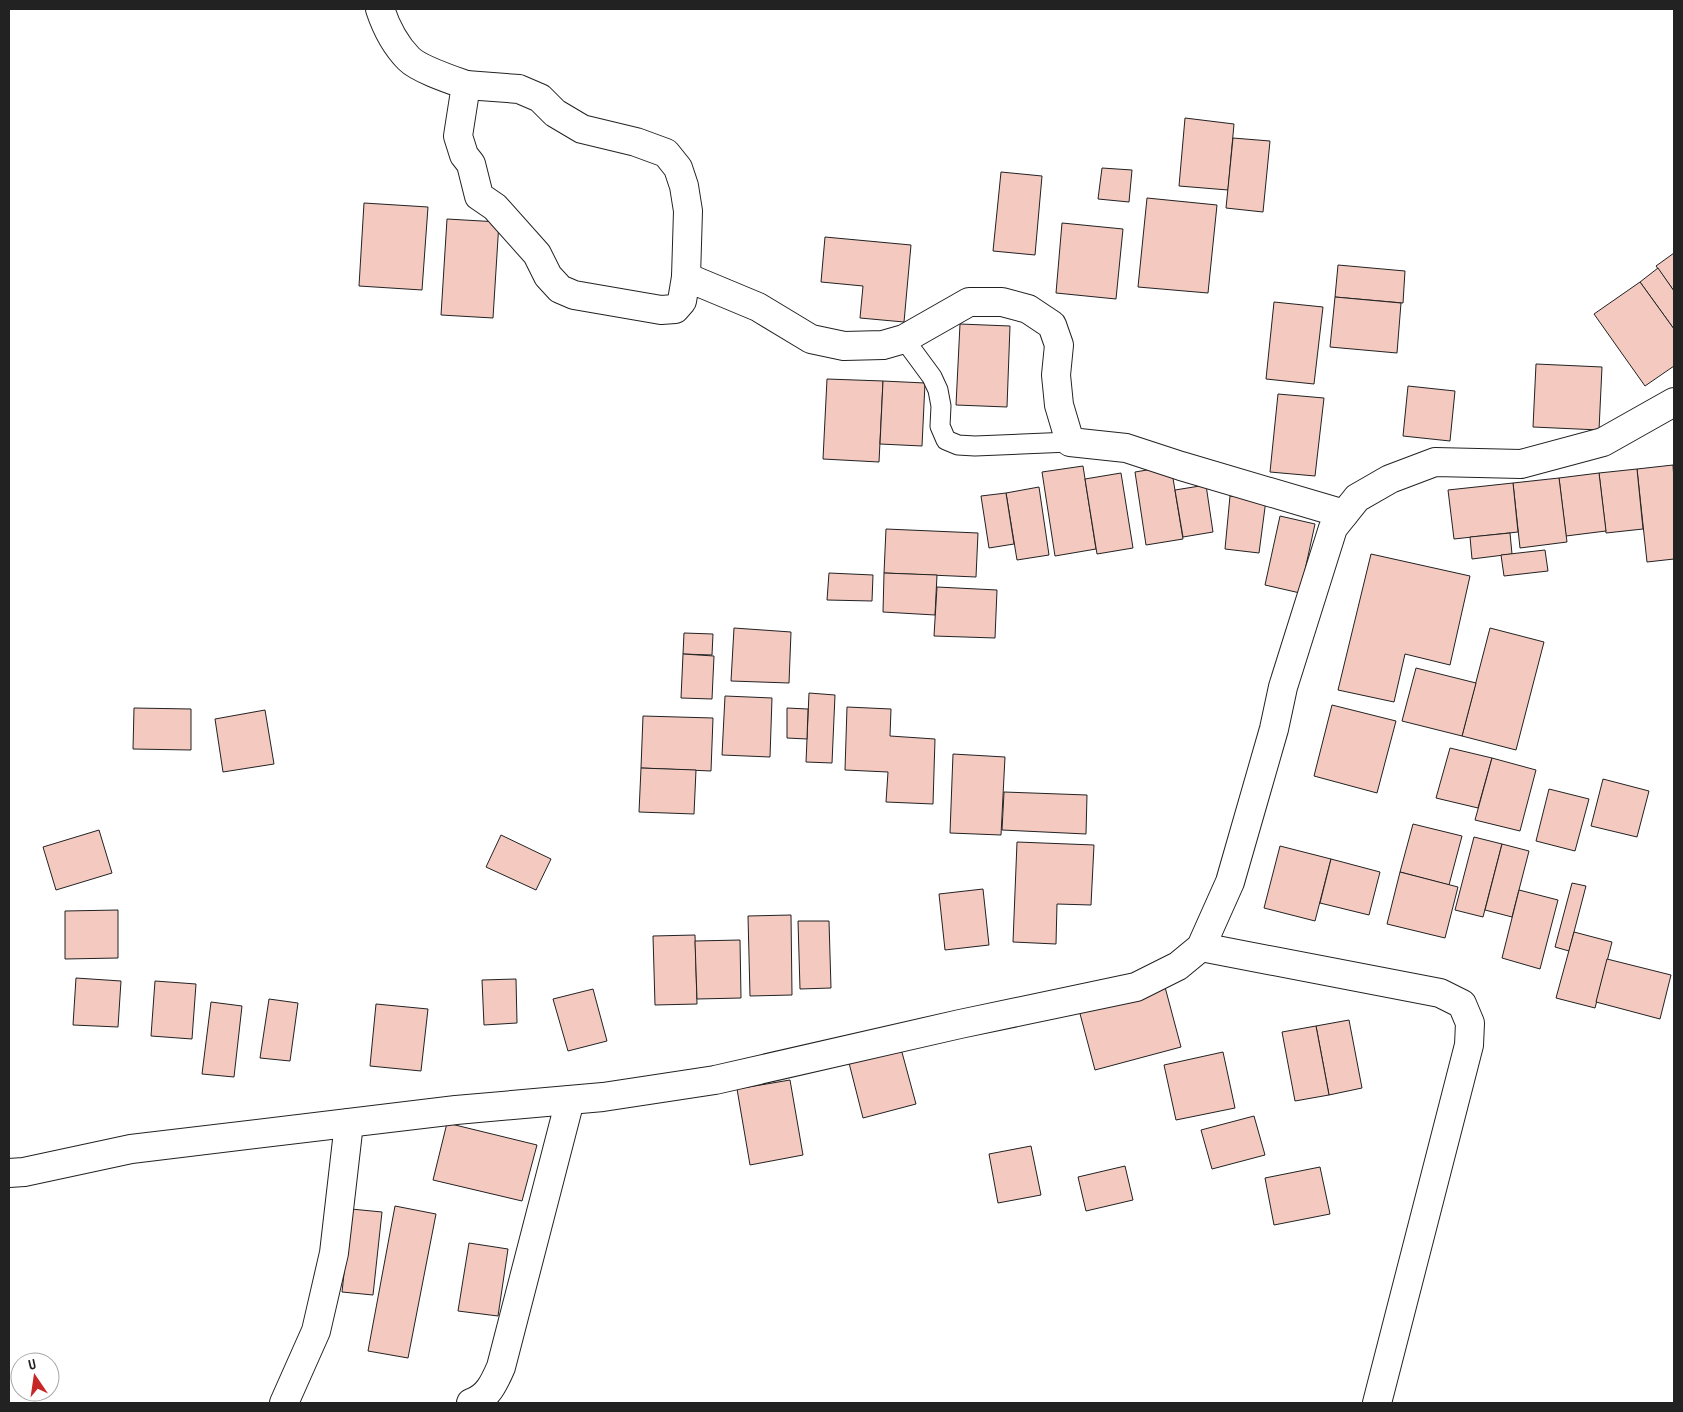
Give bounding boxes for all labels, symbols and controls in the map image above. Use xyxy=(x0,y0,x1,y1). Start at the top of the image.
north arrow xyxy=(10,1352,60,1402)
text: U xyxy=(27,1355,38,1374)

